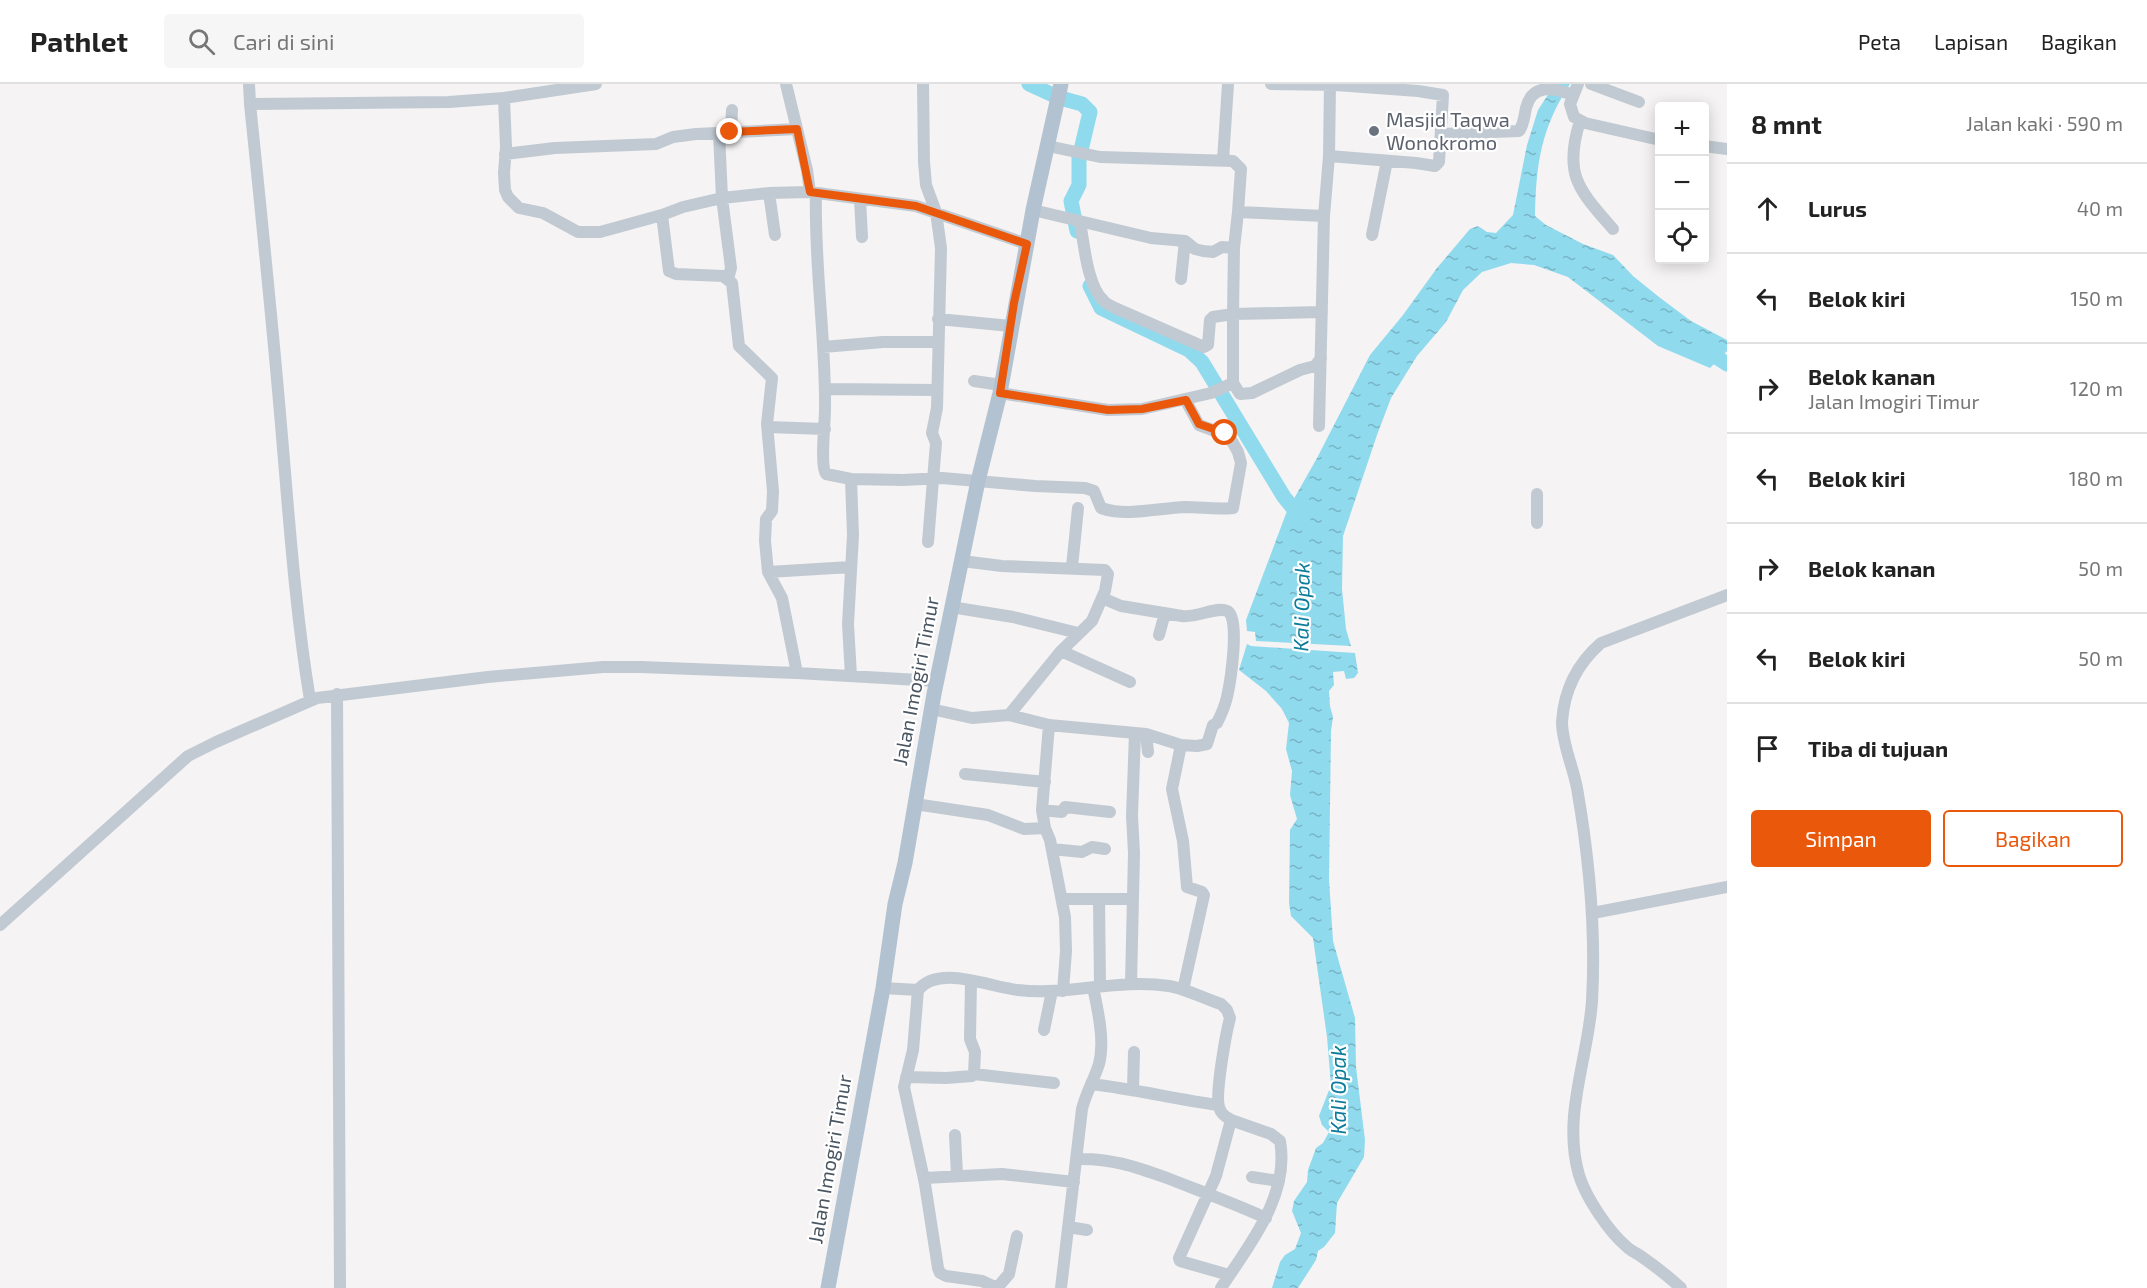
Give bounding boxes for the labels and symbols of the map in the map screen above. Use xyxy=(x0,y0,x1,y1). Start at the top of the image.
place label: Masjid Taqwa Wonokromo xyxy=(1386,107,1510,154)
route end xyxy=(716,118,742,144)
marker: Masjid Taqwa Wonokromo xyxy=(1367,124,1381,138)
route start xyxy=(1211,419,1237,445)
water label: Kali Opak xyxy=(1287,562,1314,652)
street label: Jalan Imogiri Timur xyxy=(887,594,943,767)
water label: Kali Opak xyxy=(1325,1045,1350,1135)
street label: Jalan Imogiri Timur xyxy=(802,1072,856,1245)

